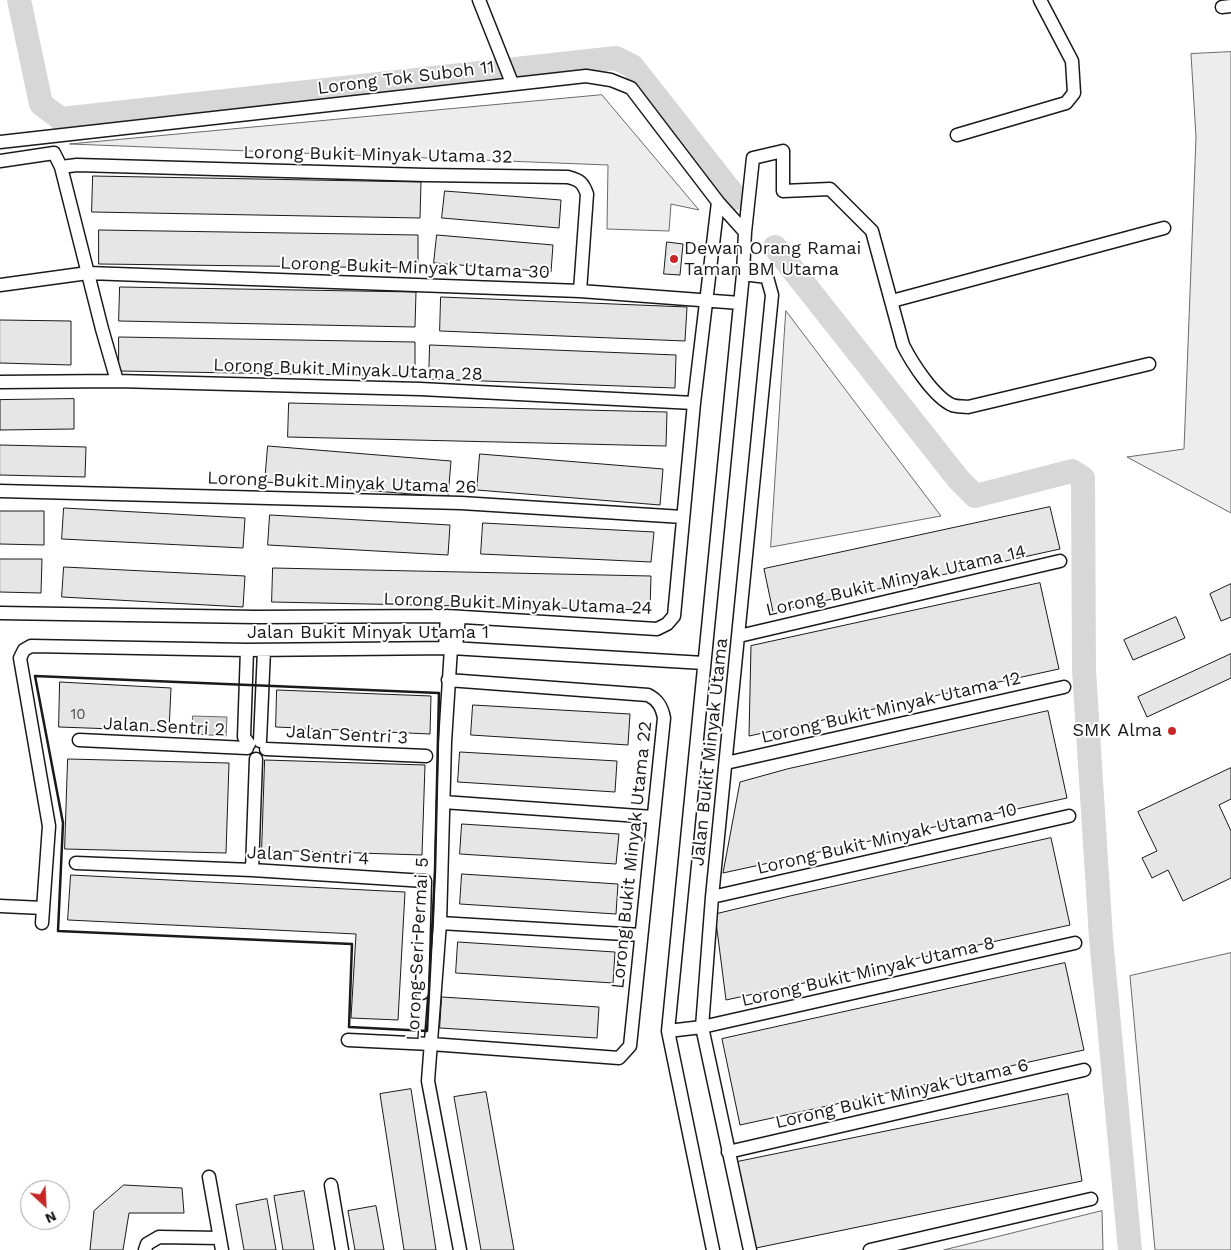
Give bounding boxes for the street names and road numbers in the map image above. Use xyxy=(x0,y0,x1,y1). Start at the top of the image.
street label: Lorong Tok Suboh 11 xyxy=(316,56,496,100)
street label: Lorong Bukit Minyak Utama 32 xyxy=(243,142,513,168)
street label: Lorong Bukit Minyak Utama 30 xyxy=(280,252,550,284)
street label: Lorong Bukit Minyak Utama 28 xyxy=(213,355,483,385)
street label: Lorong Bukit Minyak Utama 26 xyxy=(207,468,477,498)
street label: Lorong Bukit Minyak Utama 14 xyxy=(764,541,1028,621)
street label: Lorong Bukit Minyak Utama 24 xyxy=(383,589,653,619)
street label: Jalan Bukit Minyak Utama 1 xyxy=(247,622,489,644)
street label: Jalan Bukit Minyak Utama xyxy=(687,637,733,867)
street label: Lorong Bukit Minyak Utama 12 xyxy=(759,668,1023,748)
street label: Jalan Sentri 2 xyxy=(102,713,226,741)
street label: Lorong Bukit Minyak Utama 22 xyxy=(607,720,657,990)
street label: Jalan Sentri 3 xyxy=(285,721,409,749)
street label: Lorong Bukit Minyak Utama 10 xyxy=(755,799,1019,879)
street label: Jalan Sentri 4 xyxy=(246,842,370,870)
street label: Lorong Seri Permai 5 xyxy=(402,857,434,1041)
street label: Lorong Bukit Minyak Utama 8 xyxy=(739,932,997,1012)
street label: Lorong Bukit Minyak Utama 6 xyxy=(773,1054,1031,1134)

